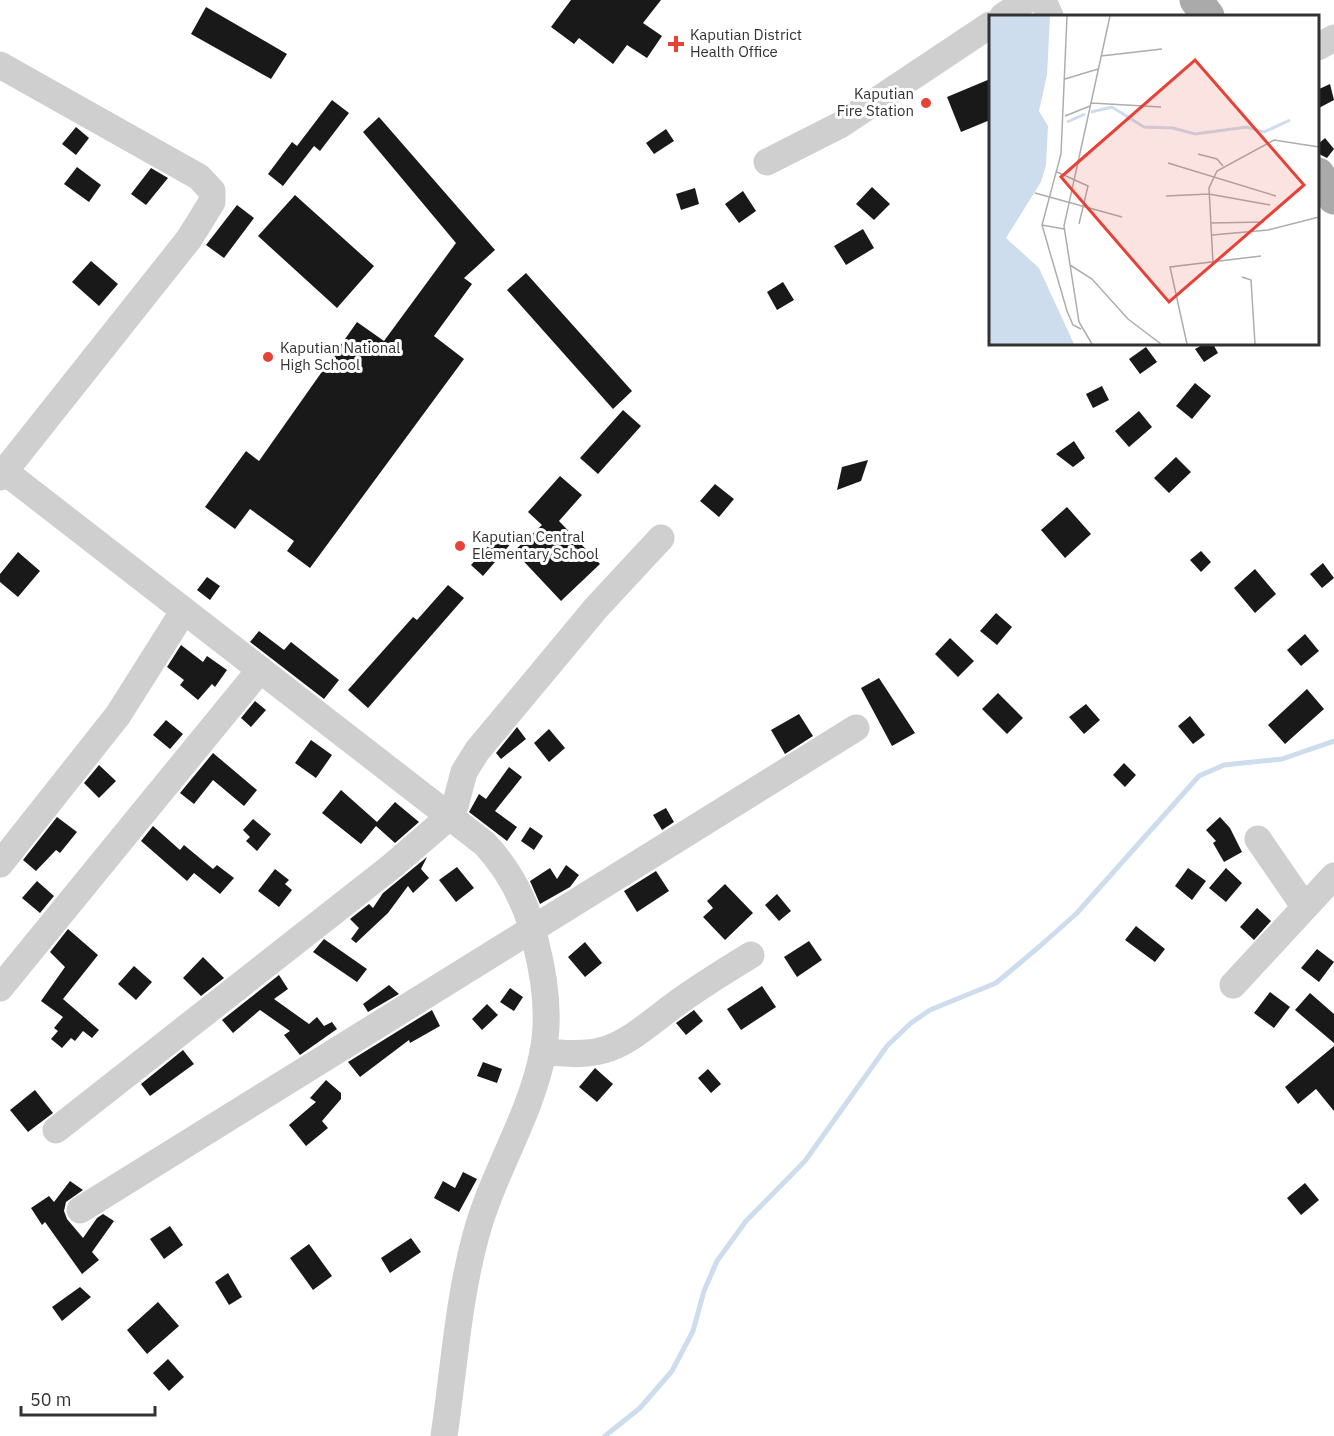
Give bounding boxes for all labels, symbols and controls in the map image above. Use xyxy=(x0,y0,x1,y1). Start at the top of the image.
inset map xyxy=(989,15,1319,345)
place label: Kaputian District Health Office xyxy=(690,25,802,61)
marker: Kaputian District Health Office xyxy=(667,35,685,53)
place label: Kaputian Fire Station xyxy=(837,84,914,120)
marker: Kaputian Fire Station xyxy=(919,96,933,110)
place label: Kaputian National High School xyxy=(280,338,400,374)
marker: Kaputian National High School xyxy=(261,350,275,364)
place label: Kaputian Central Elementary School xyxy=(472,527,599,563)
marker: Kaputian Central Elementary School xyxy=(453,539,467,553)
scale bar xyxy=(21,1379,154,1417)
text: 50 m xyxy=(30,1388,72,1411)

